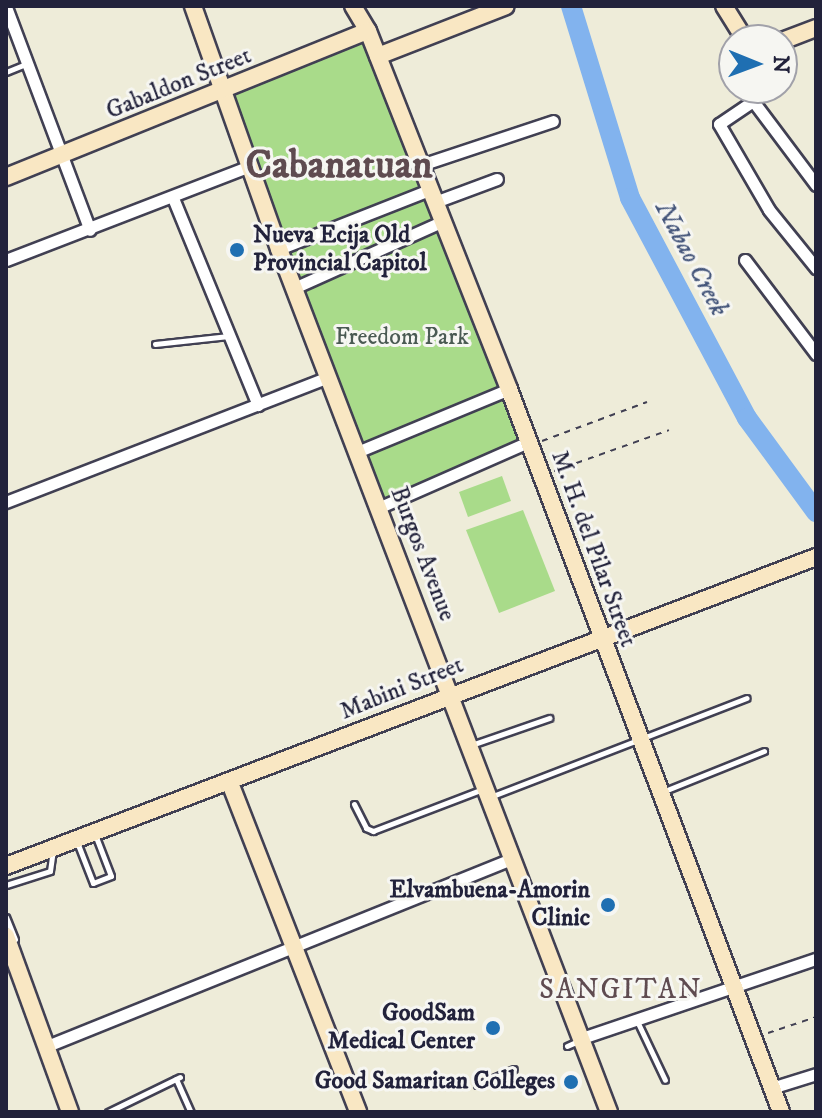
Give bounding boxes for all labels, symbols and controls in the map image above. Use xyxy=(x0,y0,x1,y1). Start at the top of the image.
north arrow xyxy=(718,24,798,104)
street label: Gabaldon Street xyxy=(102,42,256,126)
text: N xyxy=(767,55,794,74)
district label: Cabanatuan xyxy=(245,142,433,190)
water label: Nabao Creek xyxy=(648,196,734,322)
place label: Nueva Ecija Old Provincial Capitol xyxy=(253,222,427,278)
marker: Nueva Ecija Old Provincial Capitol xyxy=(228,241,246,259)
park label: Freedom Park xyxy=(335,324,469,352)
street label: M. H. del Pilar Street xyxy=(544,447,642,651)
street label: Burgos Avenue xyxy=(383,483,461,625)
street label: Mabini Street xyxy=(336,651,468,727)
place label: Elvambuena-Amorin Clinic xyxy=(390,877,590,933)
marker: Elvambuena-Amorin Clinic xyxy=(597,894,619,916)
district label: SANGITAN xyxy=(539,973,703,1007)
place label: GoodSam Medical Center xyxy=(328,1000,475,1056)
marker: GoodSam Medical Center xyxy=(482,1017,504,1039)
place label: Good Samaritan Colleges xyxy=(315,1068,555,1096)
marker: Good Samaritan Colleges xyxy=(562,1073,580,1091)

